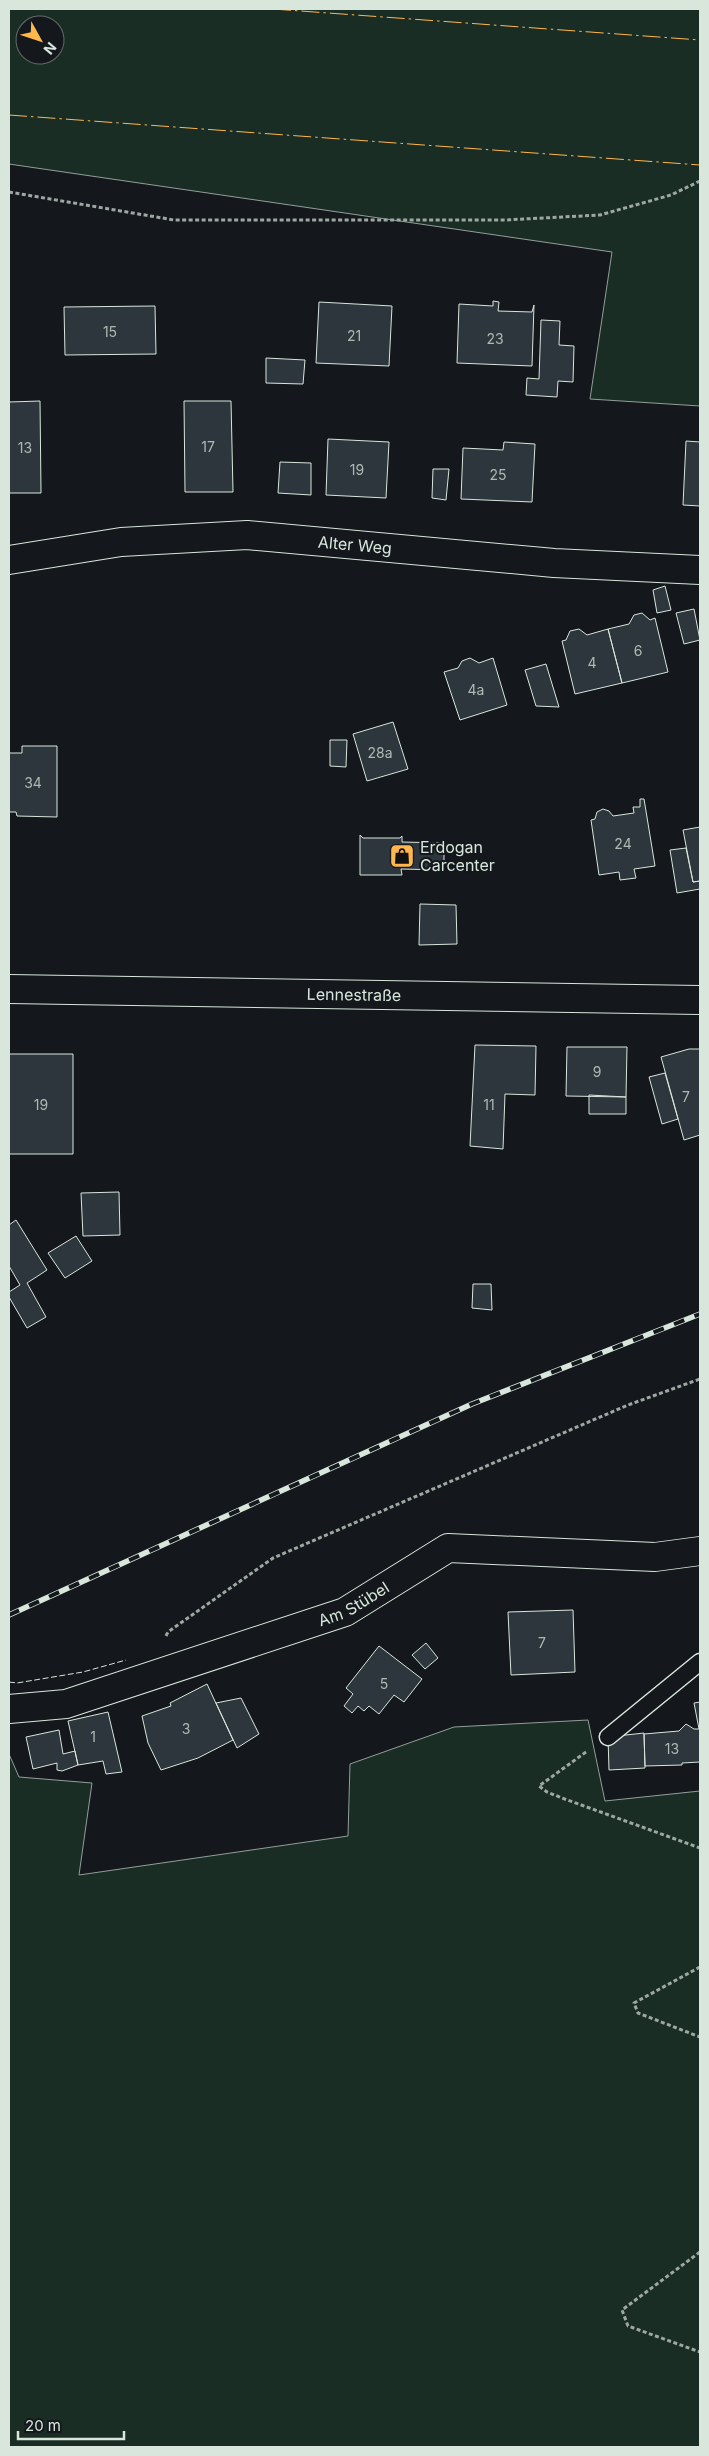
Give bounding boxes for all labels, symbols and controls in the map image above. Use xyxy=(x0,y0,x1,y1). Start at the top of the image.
north arrow xyxy=(15,15,65,65)
text: N xyxy=(40,39,60,58)
house number: 15 xyxy=(103,323,117,340)
house number: 21 xyxy=(347,327,361,344)
house number: 23 xyxy=(486,330,504,347)
house number: 17 xyxy=(201,438,215,455)
house number: 13 xyxy=(18,439,32,456)
house number: 19 xyxy=(350,461,364,478)
house number: 25 xyxy=(489,466,507,483)
street label: Alter Weg xyxy=(317,532,393,558)
house number: 6 xyxy=(634,642,642,659)
house number: 4 xyxy=(587,654,597,671)
house number: 4a xyxy=(468,681,484,698)
house number: 28a xyxy=(367,744,393,761)
house number: 34 xyxy=(24,774,42,791)
house number: 24 xyxy=(614,835,632,852)
place label: Erdogan Carcenter xyxy=(420,837,495,875)
shop icon: Erdogan Carcenter xyxy=(389,843,415,869)
street label: Lennestraße xyxy=(307,984,401,1005)
house number: 9 xyxy=(593,1063,601,1080)
house number: 7 xyxy=(682,1088,690,1105)
house number: 19 xyxy=(34,1096,48,1113)
house number: 11 xyxy=(483,1096,495,1113)
street label: Am Stübel xyxy=(316,1577,393,1630)
house number: 7 xyxy=(538,1634,546,1651)
house number: 5 xyxy=(380,1675,388,1692)
house number: 3 xyxy=(182,1720,190,1737)
house number: 1 xyxy=(90,1728,96,1745)
house number: 13 xyxy=(665,1740,679,1757)
scale bar xyxy=(18,2408,124,2440)
text: 20 m xyxy=(25,2416,61,2435)

